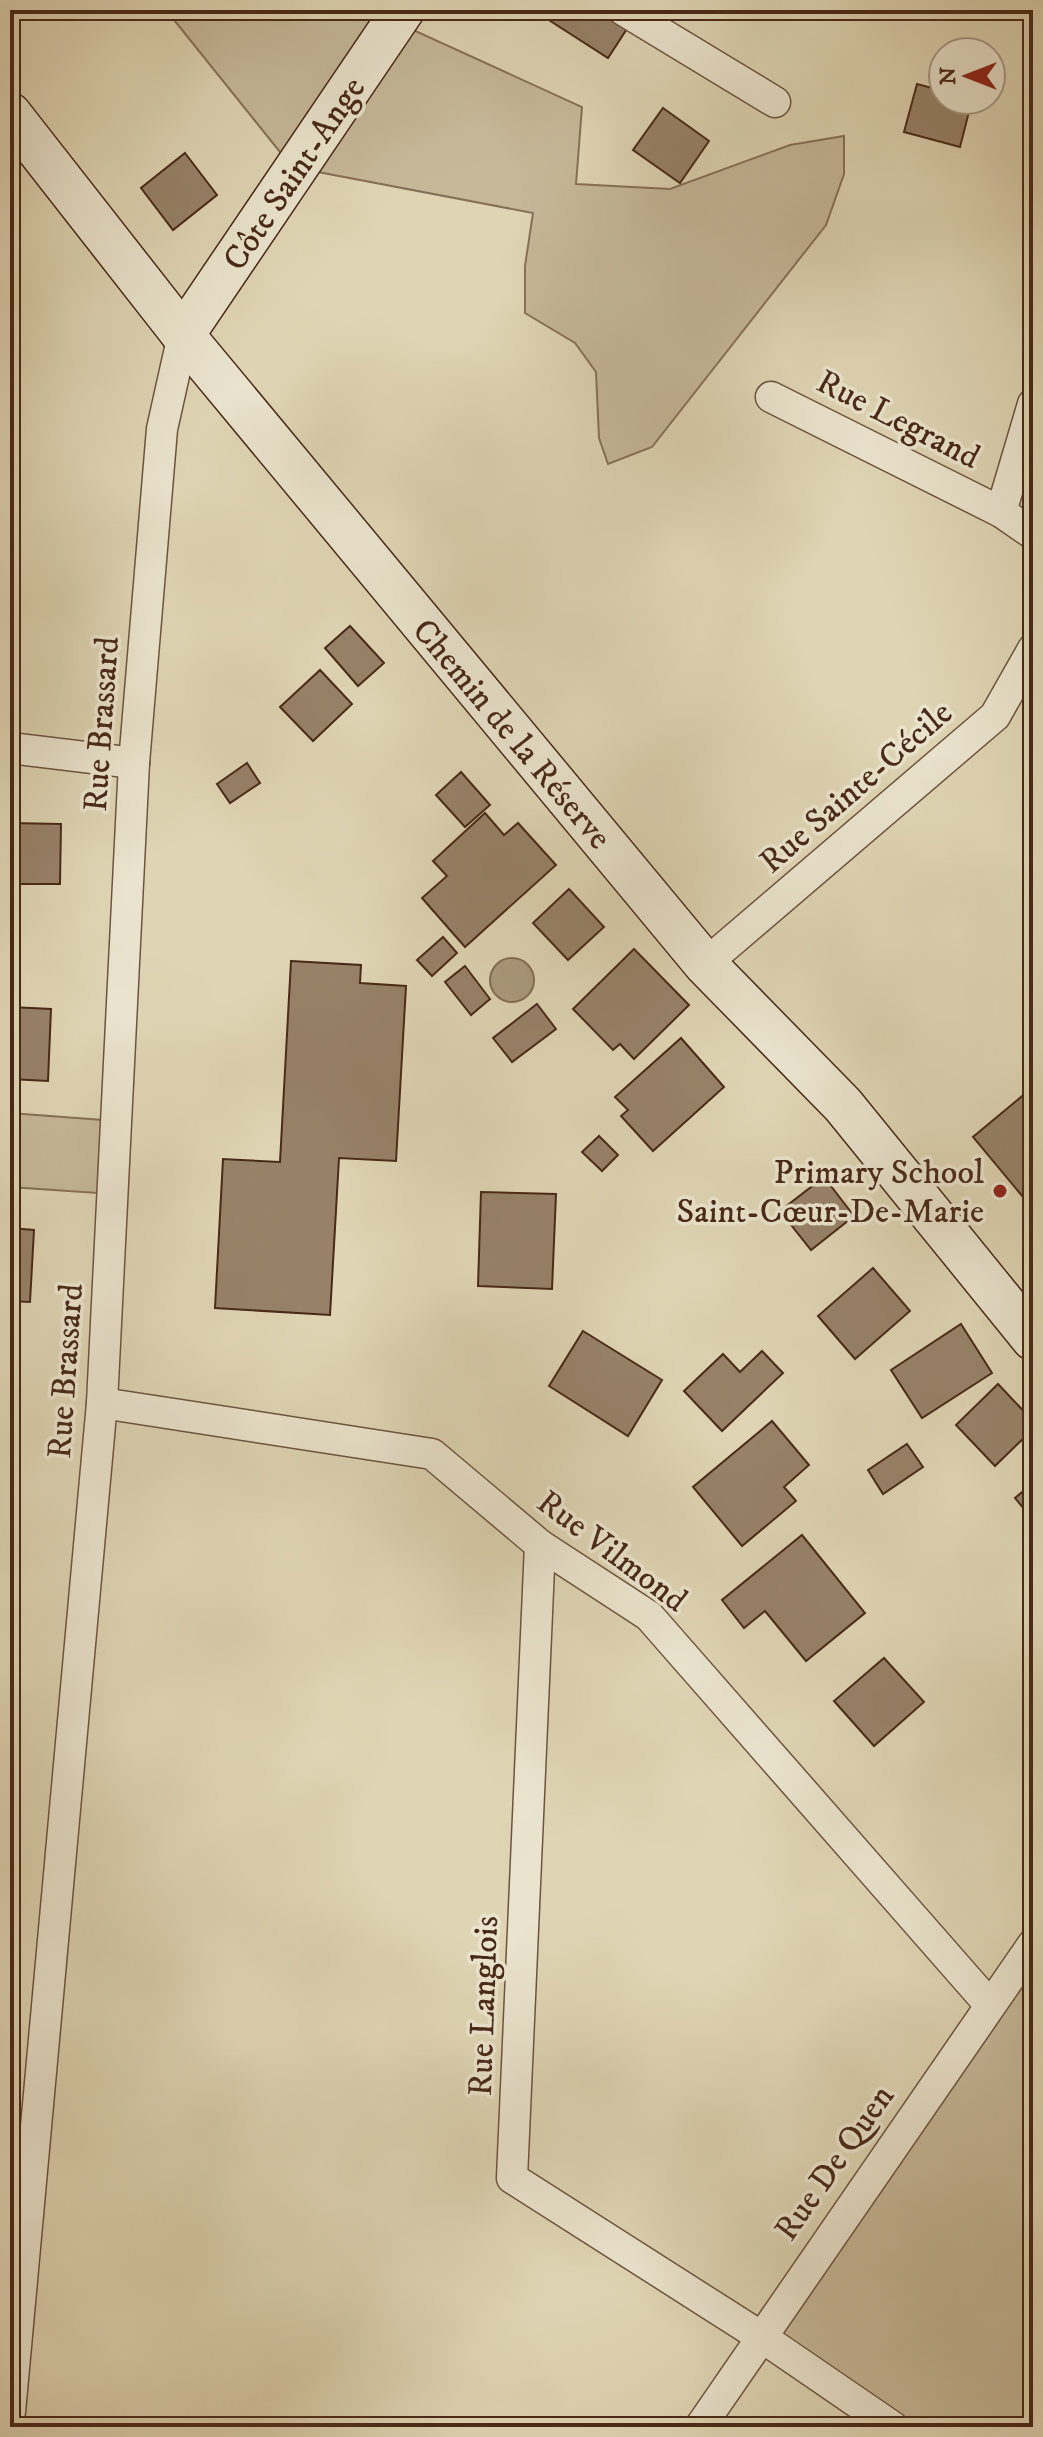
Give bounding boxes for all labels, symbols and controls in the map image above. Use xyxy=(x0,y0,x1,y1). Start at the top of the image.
north arrow xyxy=(927,36,1007,116)
text: N xyxy=(935,67,962,85)
street label: Côte Saint-Ange xyxy=(214,69,375,279)
street label: Rue Legrand xyxy=(810,361,987,479)
street label: Chemin de la Réserve xyxy=(403,610,620,858)
street label: Rue Brassard xyxy=(75,635,129,813)
street label: Rue Sainte-Cécile xyxy=(751,692,961,883)
place label: Primary School Saint-Cœur-De-Marie xyxy=(677,1152,985,1233)
marker: Primary School Saint-Cœur-De-Marie xyxy=(991,1182,1009,1200)
street label: Rue Brassard xyxy=(39,1282,93,1460)
street label: Rue Vilmond xyxy=(528,1481,695,1622)
street label: Rue Langlois xyxy=(460,1915,508,2097)
street label: Rue De Quen xyxy=(766,2077,904,2249)

